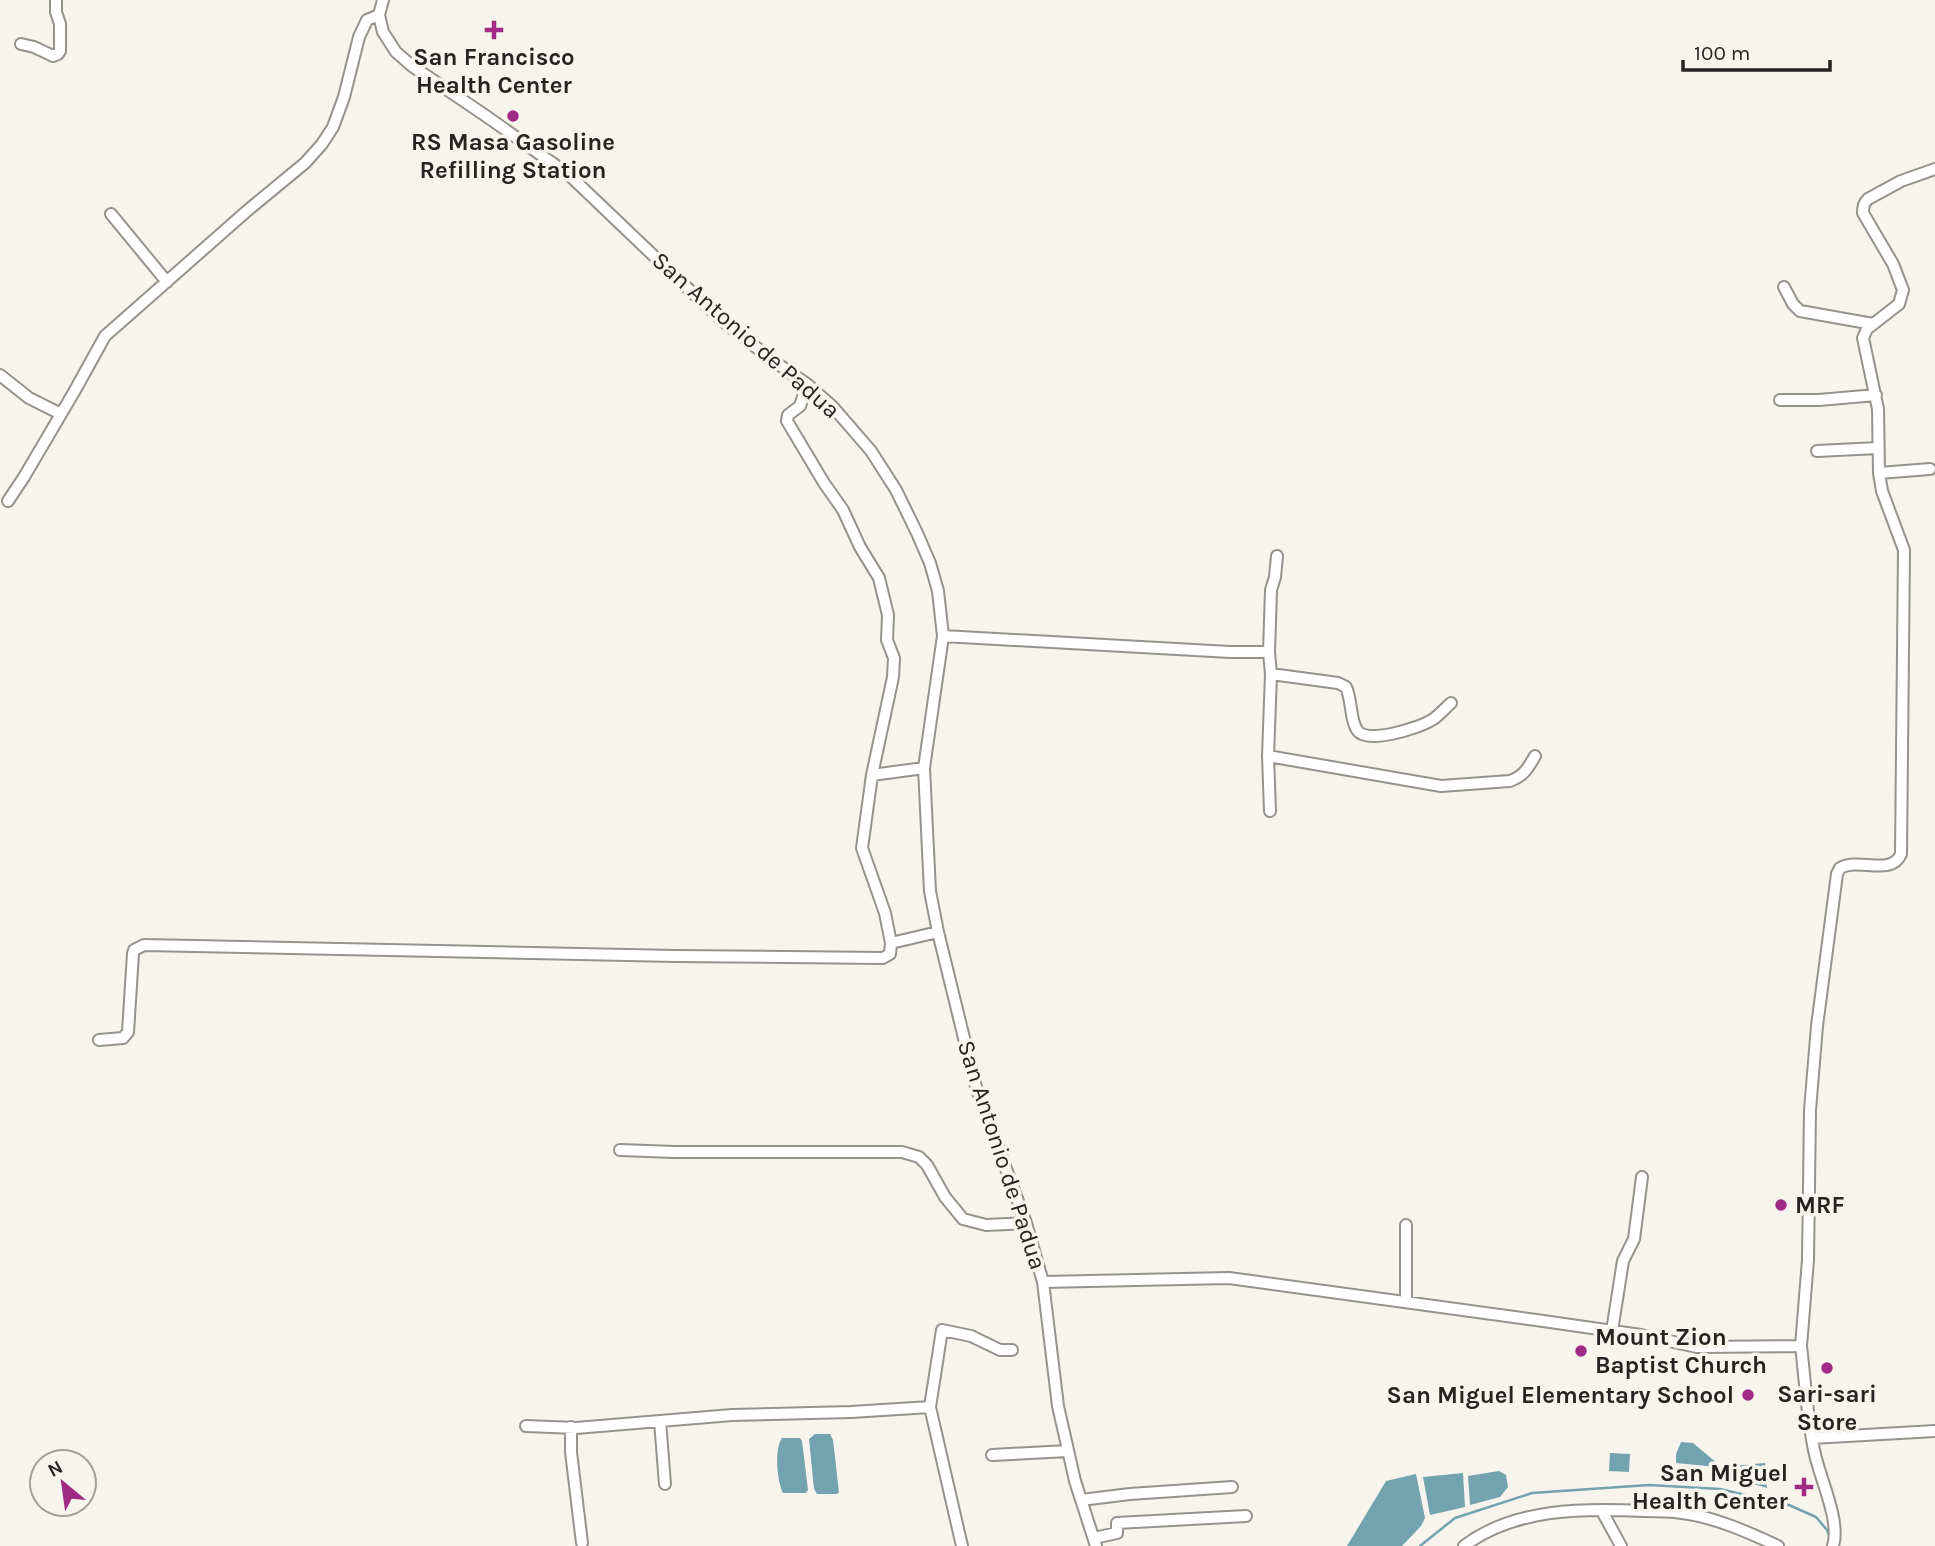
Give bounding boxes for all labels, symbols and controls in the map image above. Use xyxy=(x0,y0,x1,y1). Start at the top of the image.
marker: San Francisco Health Center xyxy=(484,20,504,40)
scale bar xyxy=(1683,28,1830,72)
text: 100 m xyxy=(1694,41,1751,65)
place label: San Francisco Health Center xyxy=(413,43,575,99)
marker: RS Masa Gasoline Refilling Station xyxy=(505,108,521,124)
place label: RS Masa Gasoline Refilling Station xyxy=(411,128,615,184)
street label: San Antonio de Padua xyxy=(646,246,846,424)
street label: San Antonio de Padua xyxy=(952,1037,1052,1273)
place label: MRF xyxy=(1795,1191,1845,1219)
marker: MRF xyxy=(1773,1197,1789,1213)
place label: Mount Zion Baptist Church xyxy=(1595,1323,1767,1379)
marker: Mount Zion Baptist Church xyxy=(1573,1343,1589,1359)
marker: Sari-sari Store xyxy=(1819,1360,1835,1376)
place label: Sari-sari Store xyxy=(1777,1380,1877,1436)
place label: San Miguel Elementary School xyxy=(1387,1381,1734,1409)
marker: San Miguel Elementary School xyxy=(1740,1387,1756,1403)
north arrow xyxy=(28,1448,98,1518)
text: N xyxy=(44,1456,67,1482)
place label: San Miguel Health Center xyxy=(1632,1459,1789,1515)
marker: San Miguel Health Center xyxy=(1794,1477,1814,1497)

